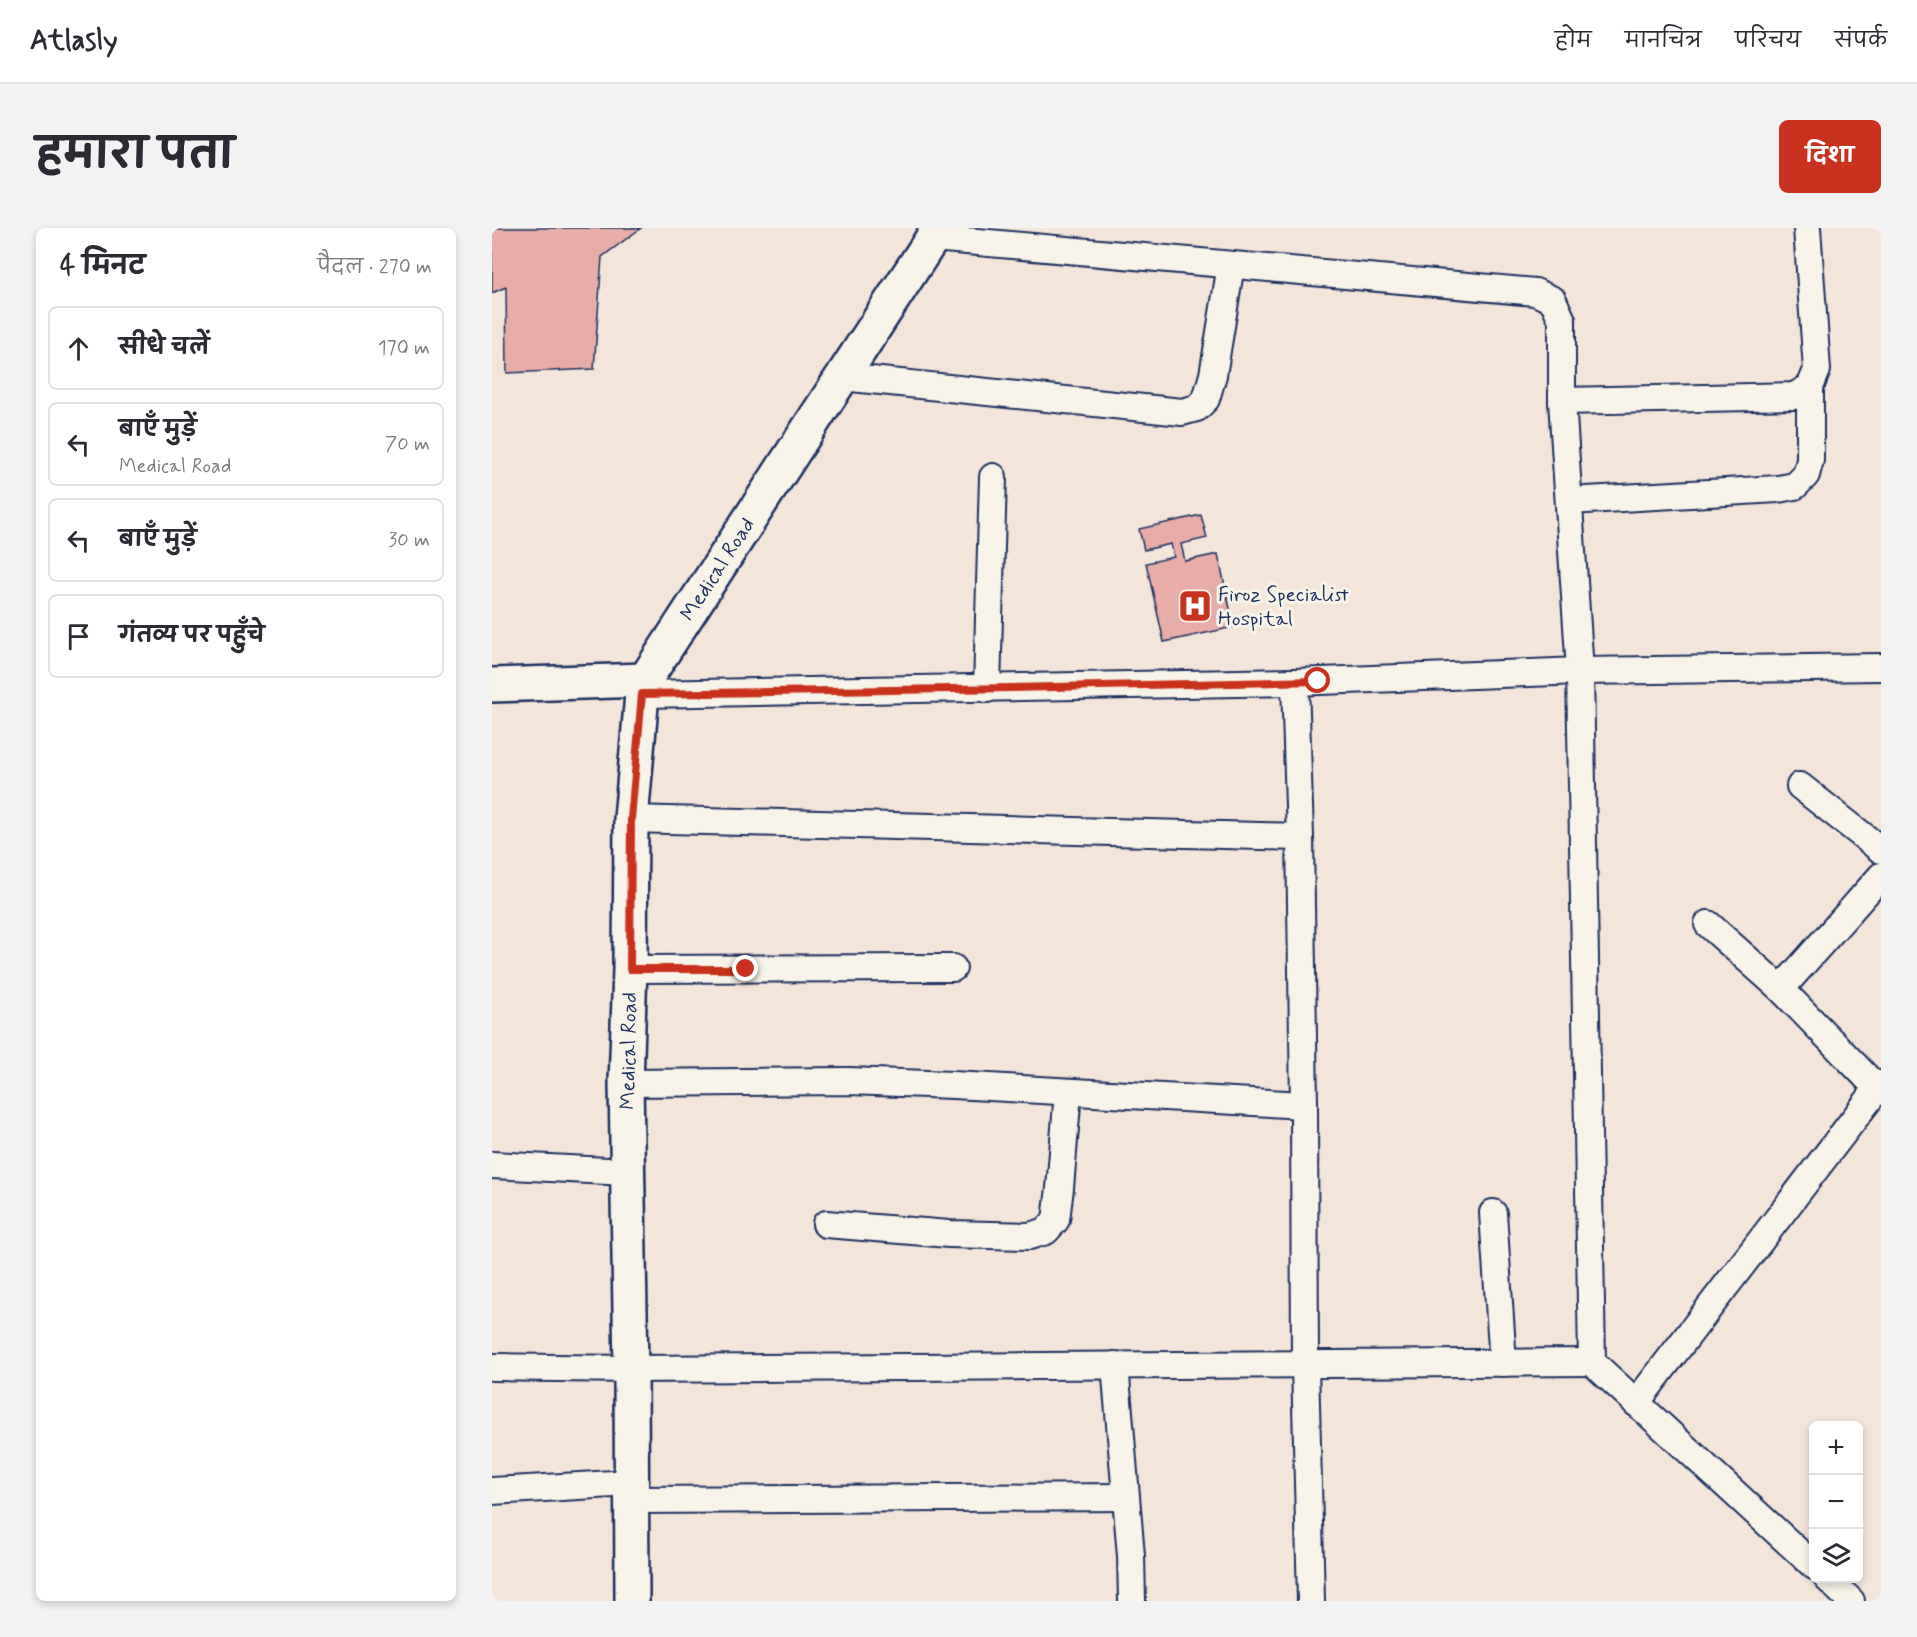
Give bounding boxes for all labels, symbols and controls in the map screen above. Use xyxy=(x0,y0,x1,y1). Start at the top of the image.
text: Atlasly xyxy=(30,23,118,60)
text: होम xyxy=(1555,27,1592,55)
text: मानचित्र xyxy=(1625,27,1702,55)
text: परिचय xyxy=(1735,27,1801,55)
text: संपर्क xyxy=(1834,27,1887,55)
button: दिशा xyxy=(1779,120,1881,193)
text: हमारा पता xyxy=(36,128,234,183)
text: 4 मिनट xyxy=(60,250,145,284)
text: पैदल · 270 m xyxy=(317,254,432,281)
icon: ahead xyxy=(62,332,95,365)
text: सीधे चलें xyxy=(119,334,209,362)
text: 170 m xyxy=(378,335,430,362)
text: बाएँ मुड़ें xyxy=(119,416,197,444)
icon: left xyxy=(62,428,95,461)
text: 70 m xyxy=(385,431,430,458)
text: Medical Road xyxy=(119,453,231,480)
street label: Medical Road xyxy=(674,512,762,627)
icon: left xyxy=(62,524,95,557)
text: बाएँ मुड़ें xyxy=(119,526,197,554)
text: 30 m xyxy=(388,527,430,554)
place label: Firoz Specialist Hospital xyxy=(1218,581,1349,633)
hospital icon: Firoz Specialist Hospital xyxy=(1177,588,1213,624)
icon: arrive xyxy=(62,620,95,653)
text: गंतव्य पर पहुँचे xyxy=(119,622,265,650)
route start xyxy=(1304,667,1330,693)
route end xyxy=(732,955,758,981)
street label: Medical Road xyxy=(614,992,644,1110)
map controls xyxy=(1809,1421,1863,1583)
button: + xyxy=(1809,1421,1863,1475)
button: − xyxy=(1809,1475,1863,1529)
button: layers xyxy=(1809,1529,1863,1583)

